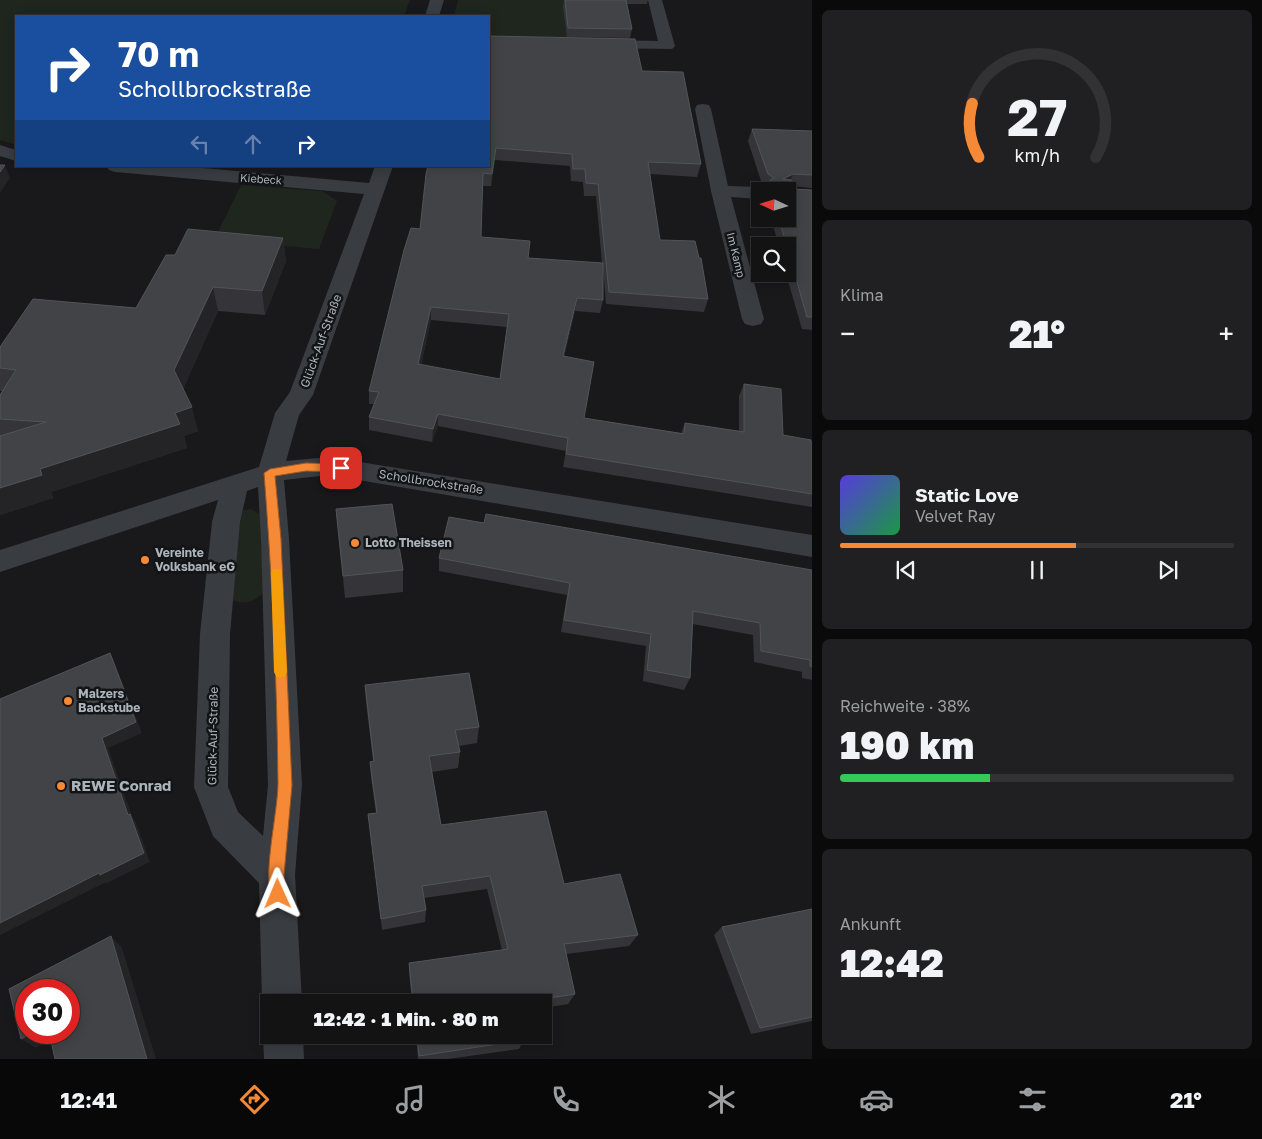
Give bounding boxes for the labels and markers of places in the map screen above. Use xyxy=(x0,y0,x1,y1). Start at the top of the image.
pin xyxy=(320,447,362,489)
place label: Lotto Theissen xyxy=(365,535,452,550)
marker: Lotto Theissen xyxy=(349,537,361,549)
place label: Vereinte Volksbank eG xyxy=(155,545,235,574)
marker: Vereinte Volksbank eG xyxy=(139,554,151,566)
place label: Malzers Backstube xyxy=(78,686,140,715)
marker: Malzers Backstube xyxy=(62,695,74,707)
place label: REWE Conrad xyxy=(71,776,171,794)
marker: REWE Conrad xyxy=(55,780,67,792)

